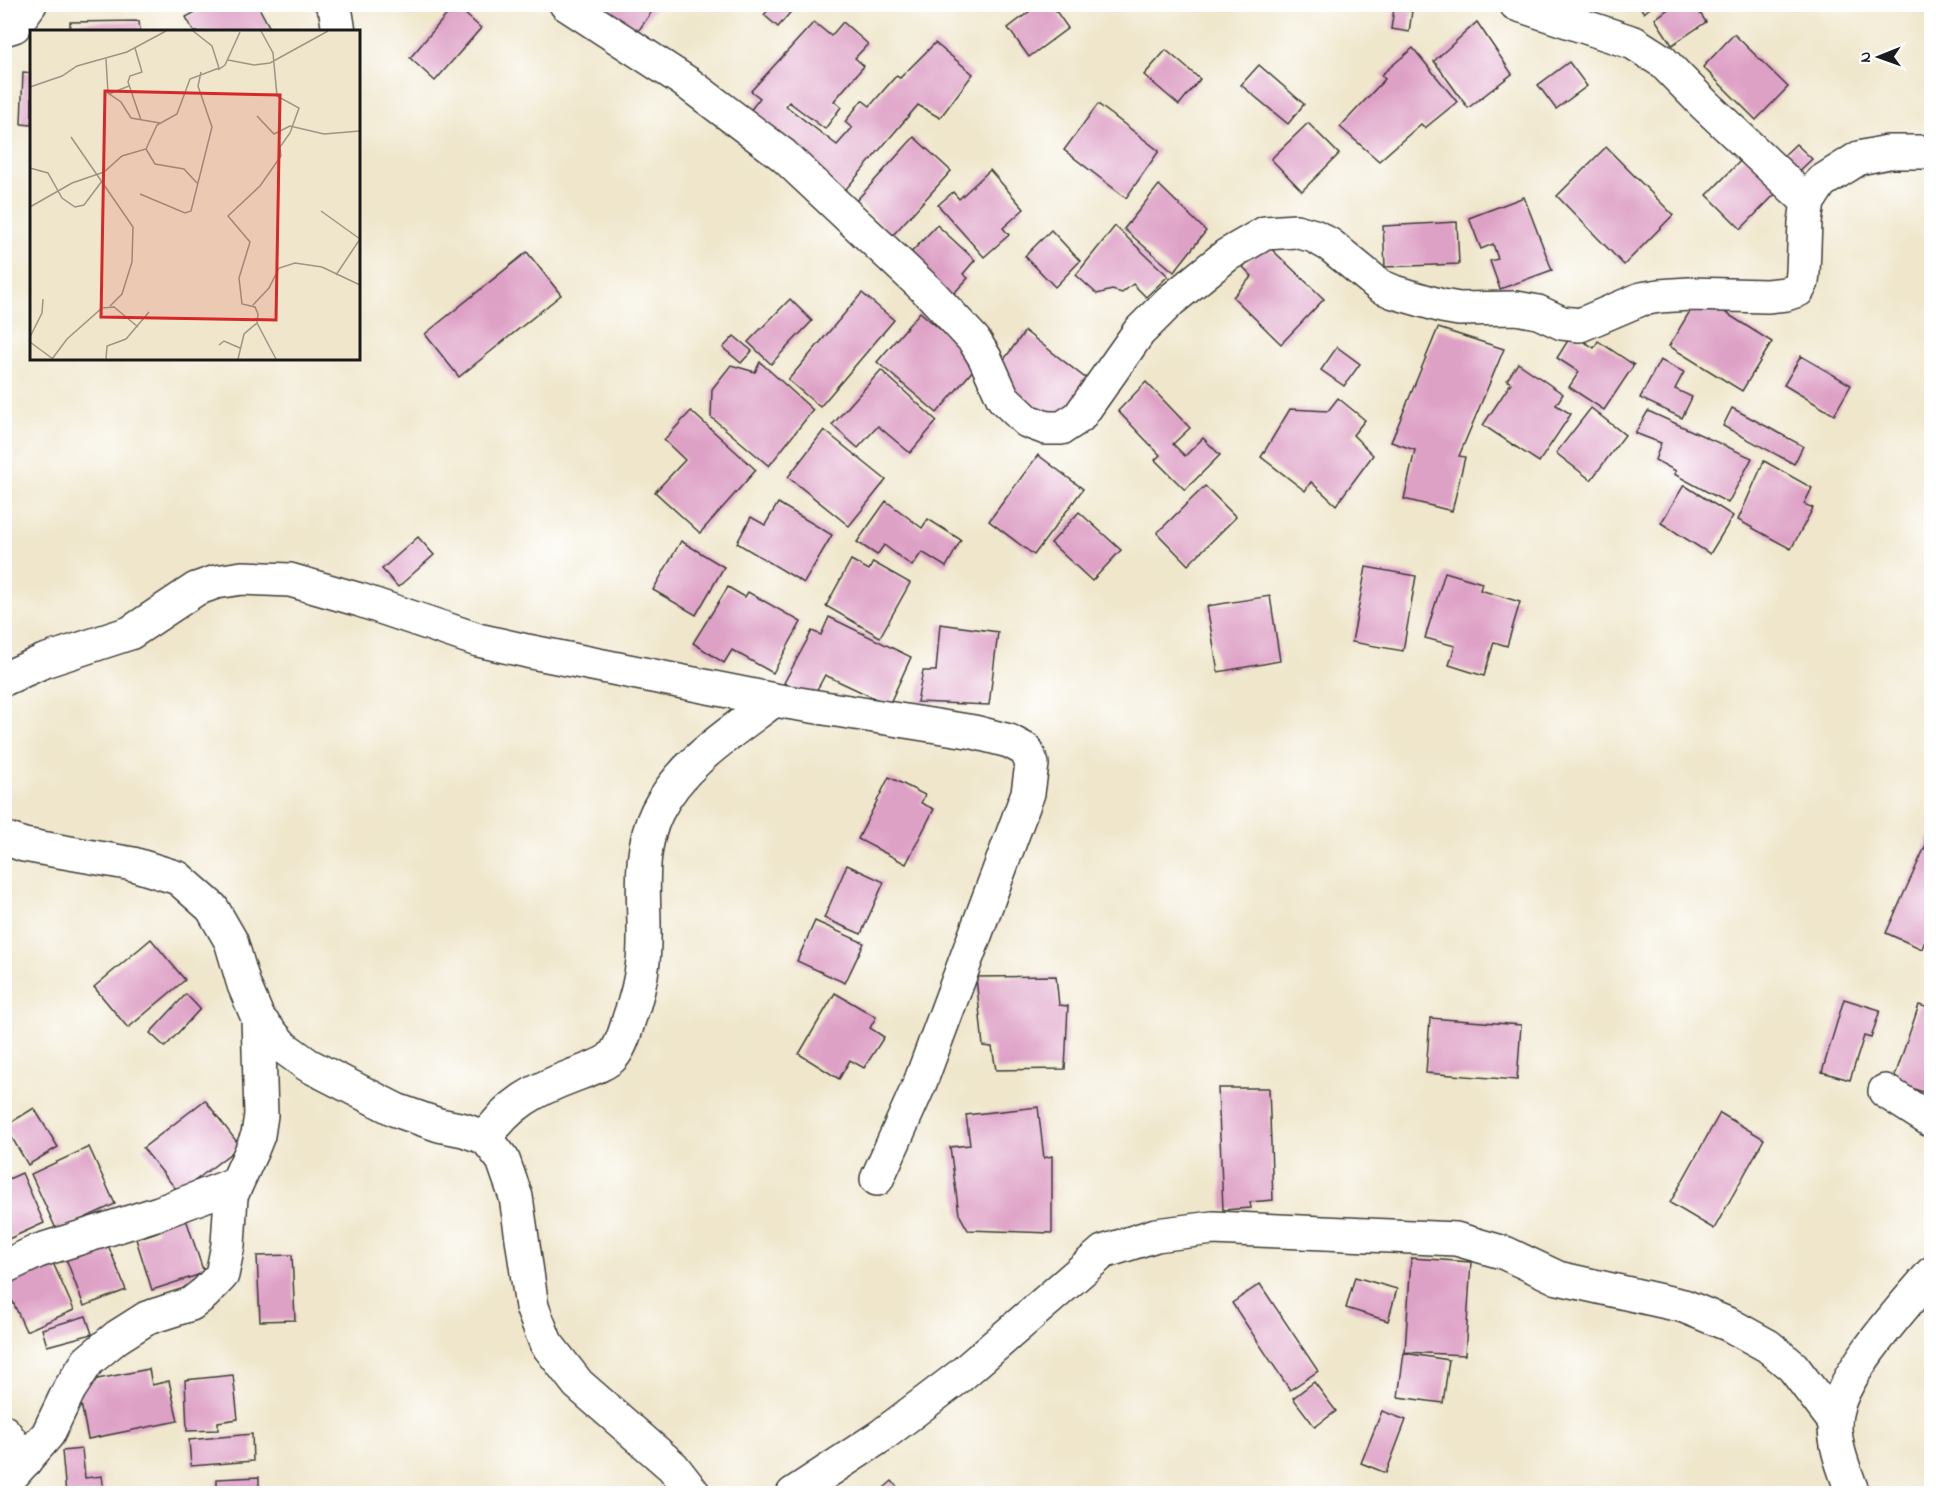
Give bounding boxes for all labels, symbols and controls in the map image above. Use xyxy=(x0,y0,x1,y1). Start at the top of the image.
north arrow xyxy=(1849,27,1909,87)
inset map xyxy=(30,30,360,360)
text: N xyxy=(1854,51,1878,63)

